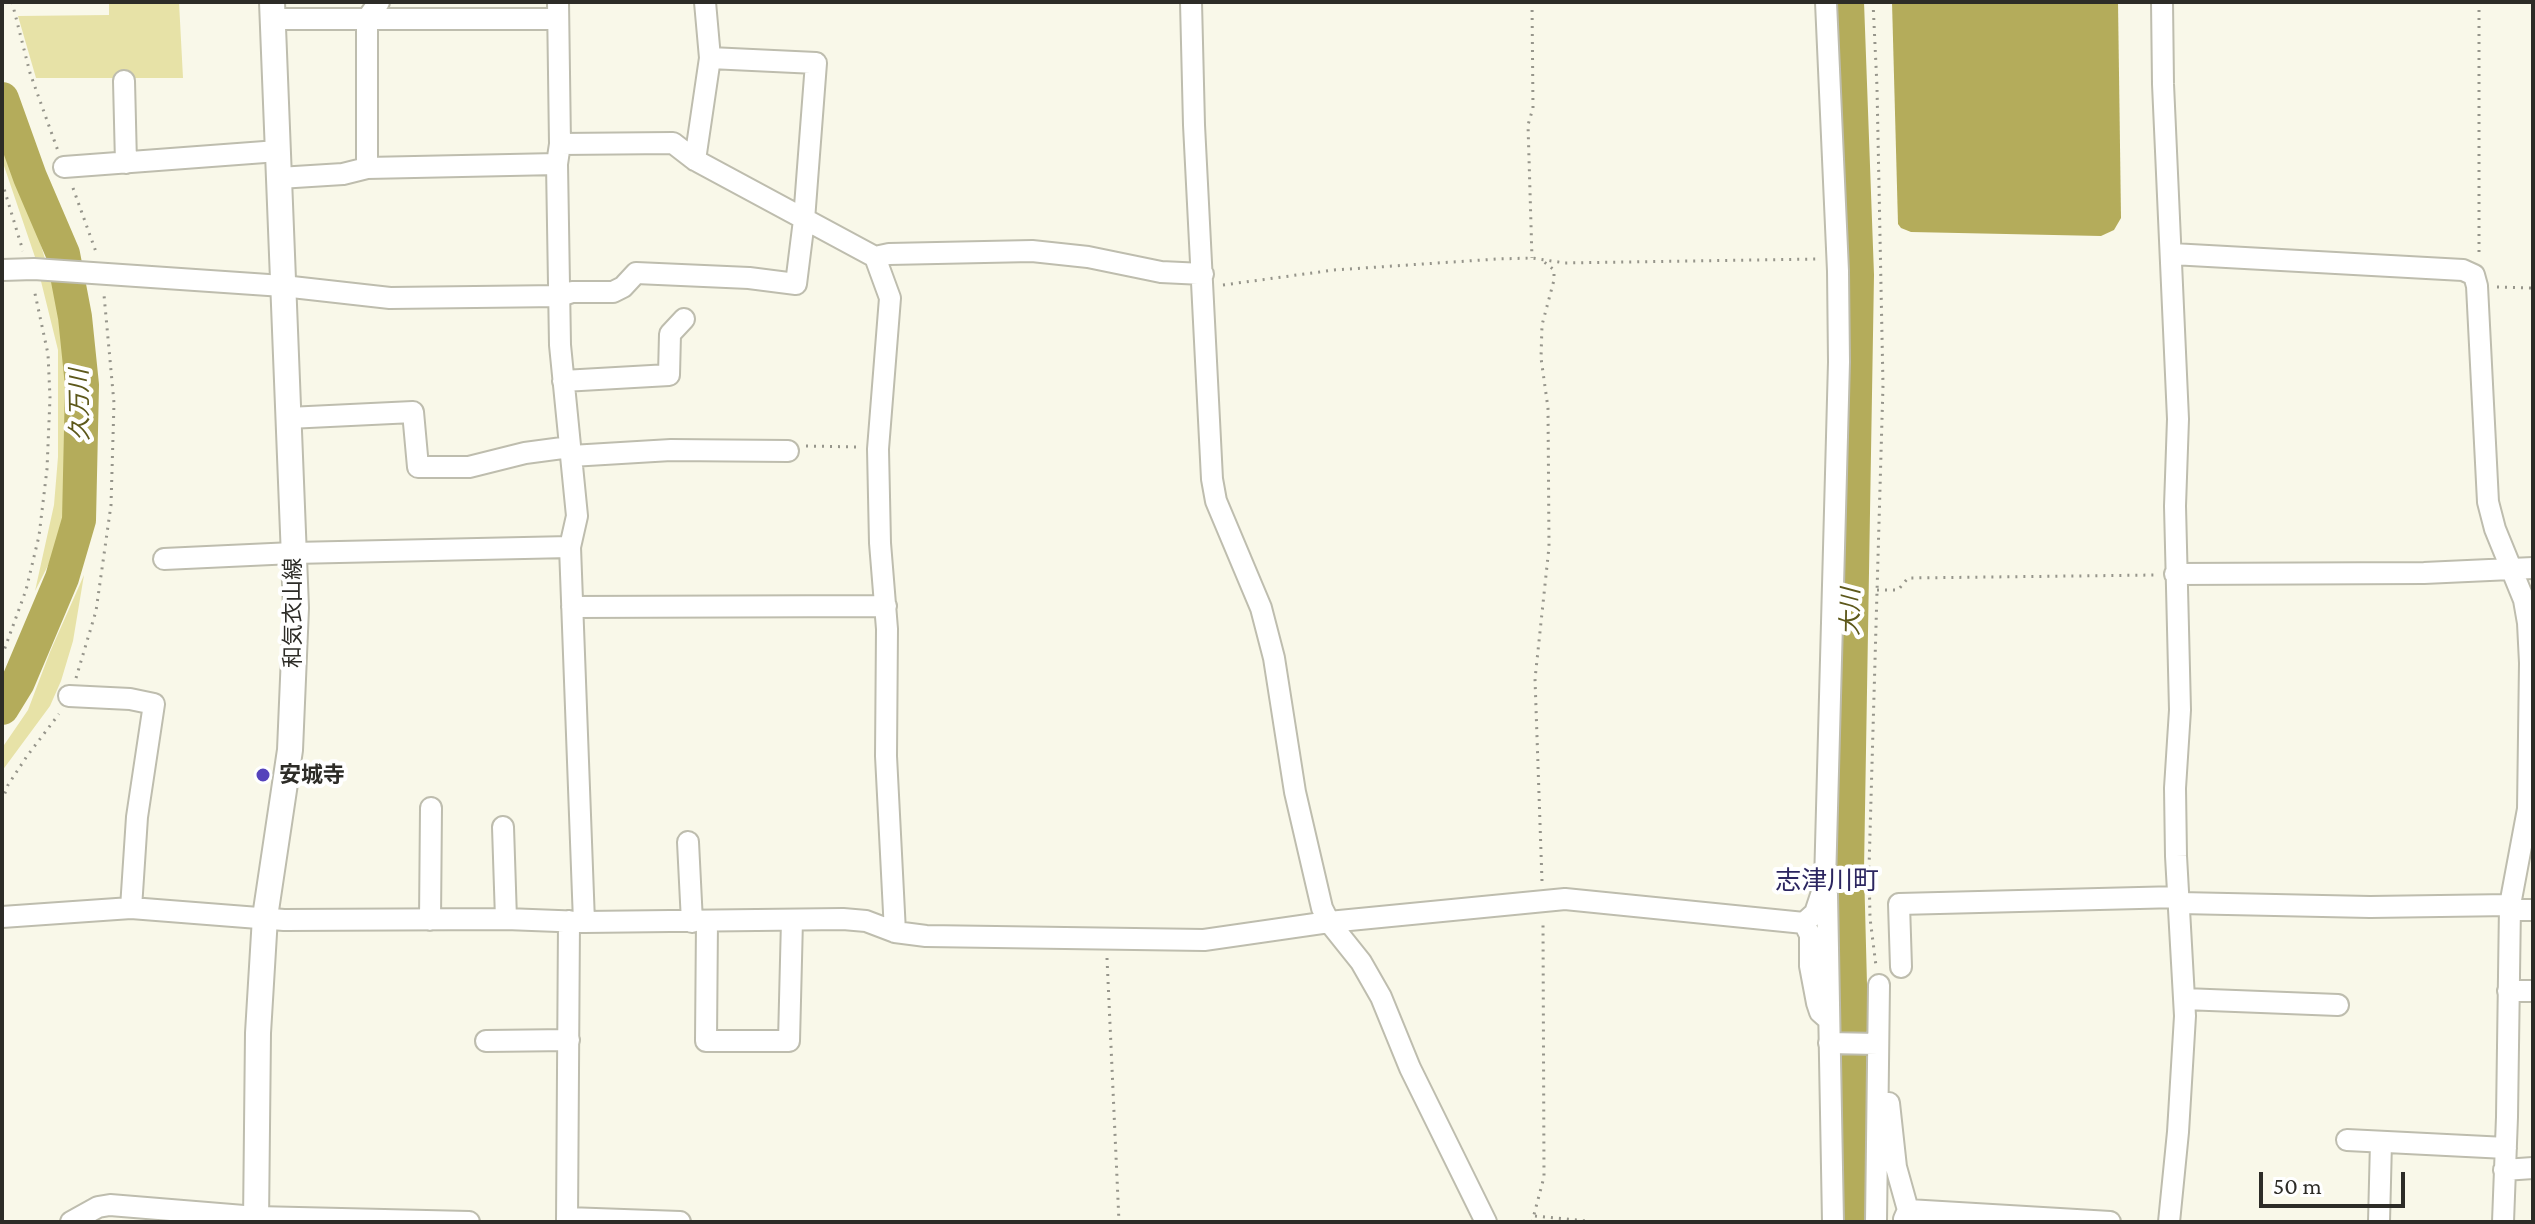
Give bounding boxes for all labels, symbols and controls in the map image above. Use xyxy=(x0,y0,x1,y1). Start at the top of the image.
water label: 久万川 xyxy=(65,369,95,441)
street label: 和気衣山線 xyxy=(280,558,306,668)
water label: 大川 xyxy=(1836,588,1866,636)
place label: 安城寺 xyxy=(279,762,345,788)
marker: 安城寺 xyxy=(254,766,272,784)
district label: 志津川町 xyxy=(1775,865,1879,897)
scale bar xyxy=(2263,1156,2409,1206)
text: 50 m xyxy=(2273,1172,2322,1199)

